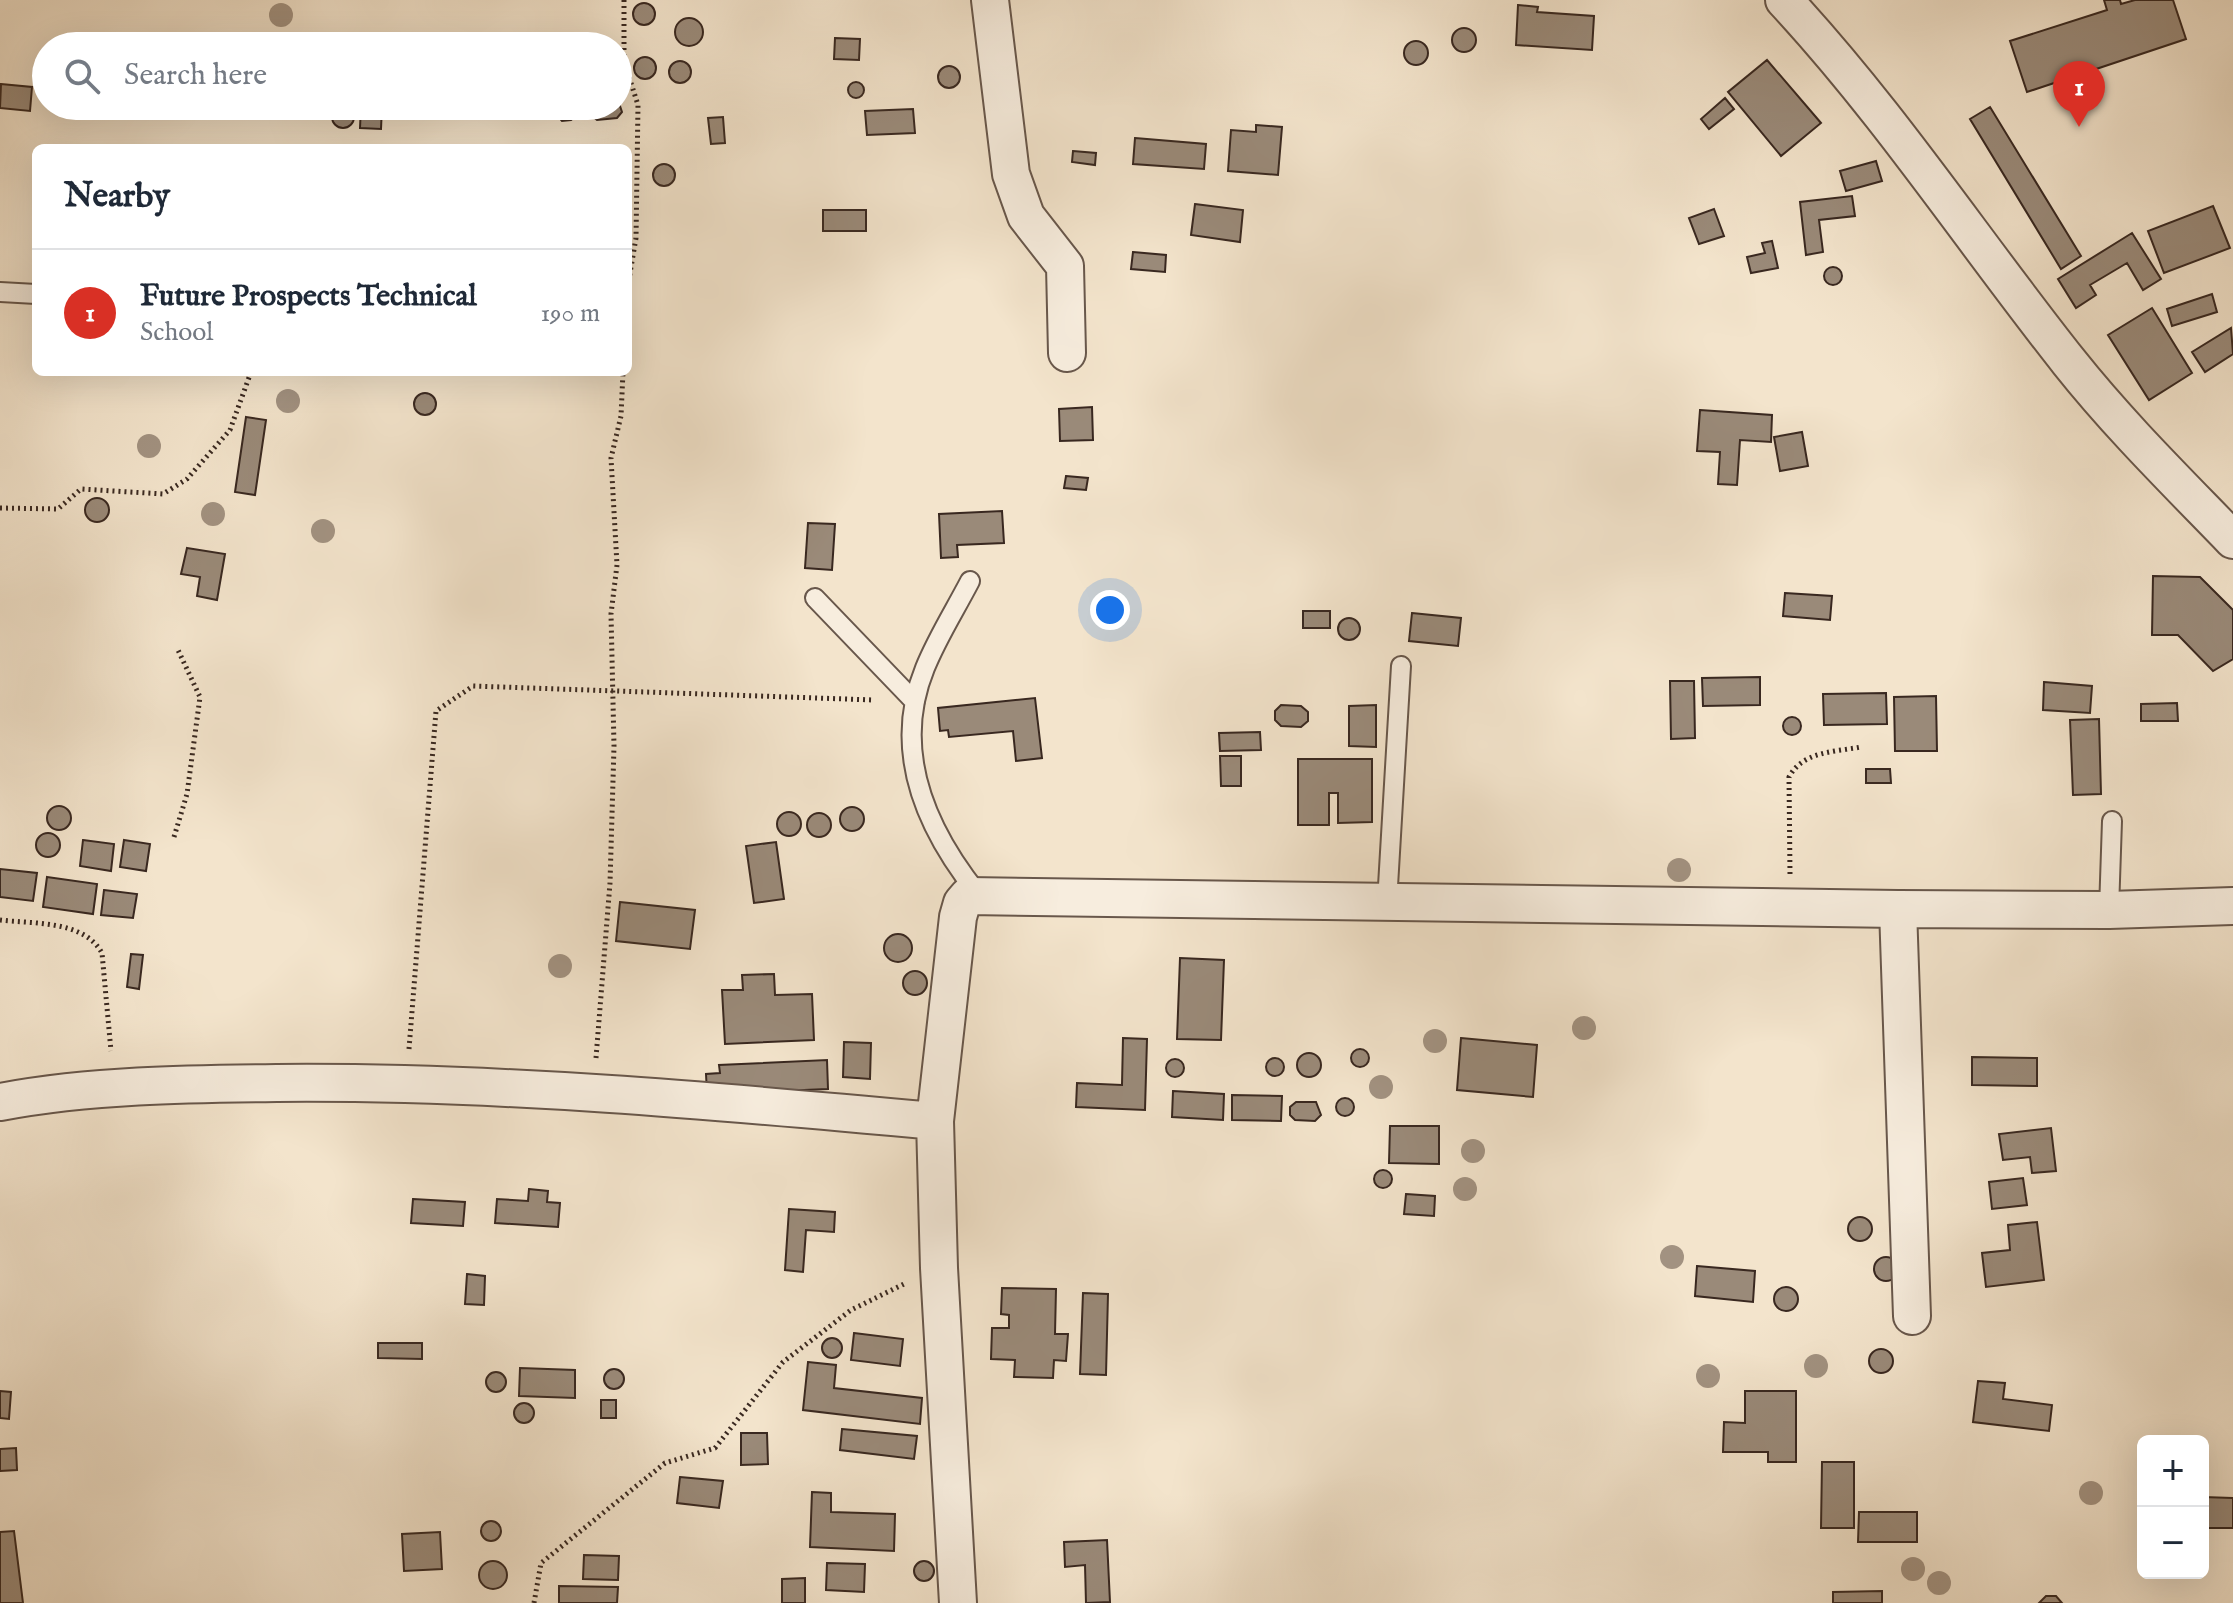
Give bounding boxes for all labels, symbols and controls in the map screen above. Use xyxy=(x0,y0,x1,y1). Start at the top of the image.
search box xyxy=(32,32,632,120)
icon: search xyxy=(60,54,104,98)
text: Search here xyxy=(124,57,267,95)
pin: 1 xyxy=(2053,61,2105,127)
text: Nearby xyxy=(64,175,170,218)
text: Future Prospects Technical xyxy=(140,278,477,316)
text: 1 xyxy=(85,297,95,330)
text: 190 m xyxy=(540,297,600,330)
text: School xyxy=(140,316,213,349)
your location xyxy=(1090,590,1130,630)
map controls xyxy=(2137,1435,2209,1579)
button: + xyxy=(2137,1435,2209,1507)
button: − xyxy=(2137,1507,2209,1579)

